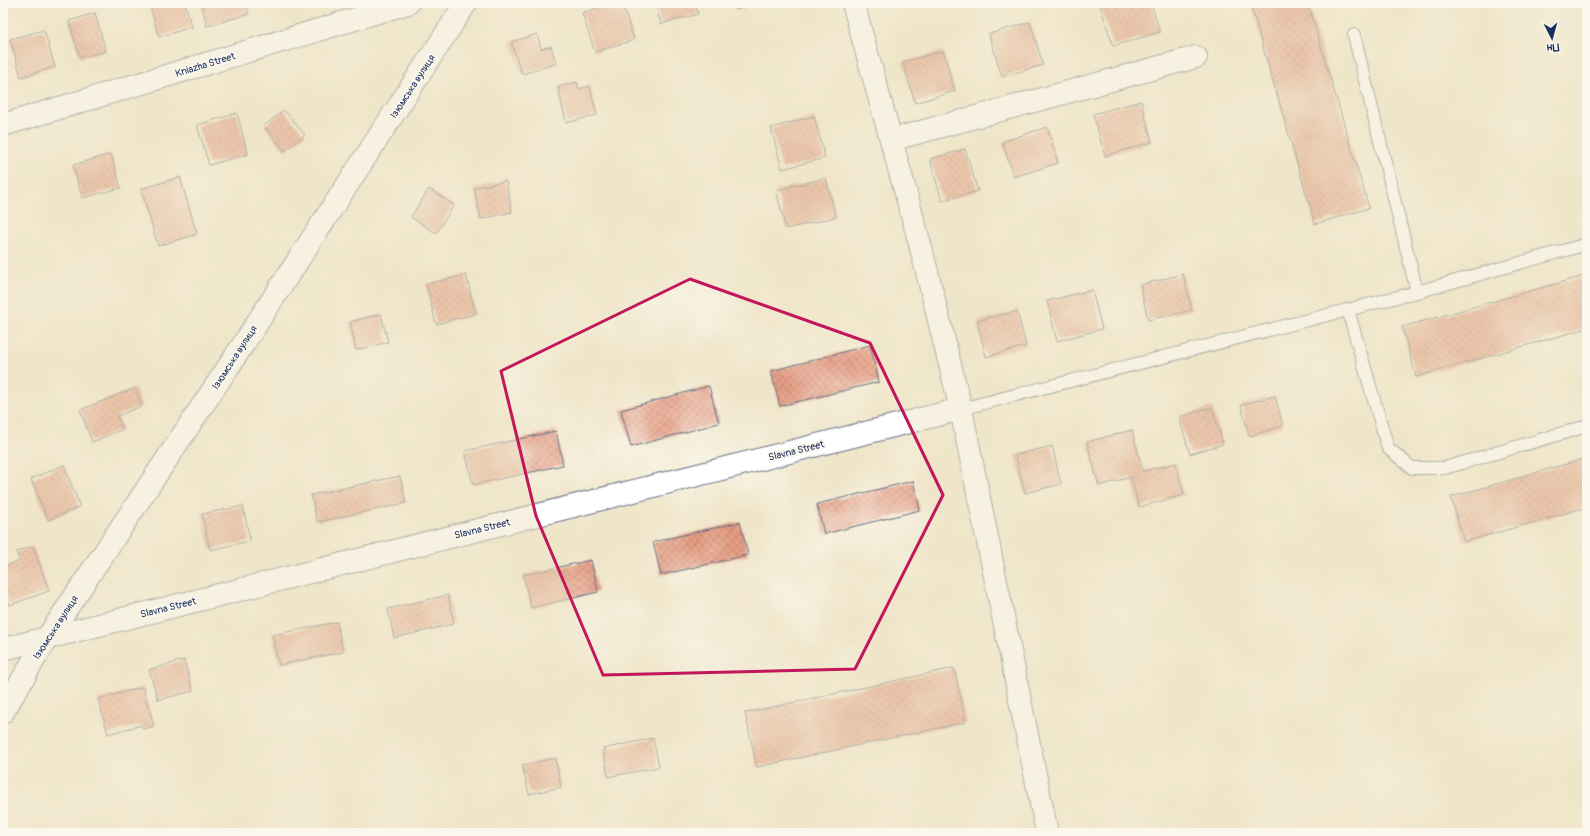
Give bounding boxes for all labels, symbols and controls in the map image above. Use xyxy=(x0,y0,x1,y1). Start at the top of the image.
north arrow xyxy=(1532,18,1572,58)
text: Пн xyxy=(1546,40,1560,55)
street label: Kniazha Street xyxy=(174,50,238,80)
street label: Ізюмська вулиця xyxy=(388,52,438,121)
street label: Ізюмська вулиця xyxy=(210,323,260,392)
street label: Slavna Street xyxy=(767,438,826,464)
street label: Slavna Street xyxy=(453,516,512,542)
street label: Ізюмська вулиця xyxy=(31,593,81,662)
street label: Slavna Street xyxy=(139,595,198,621)

